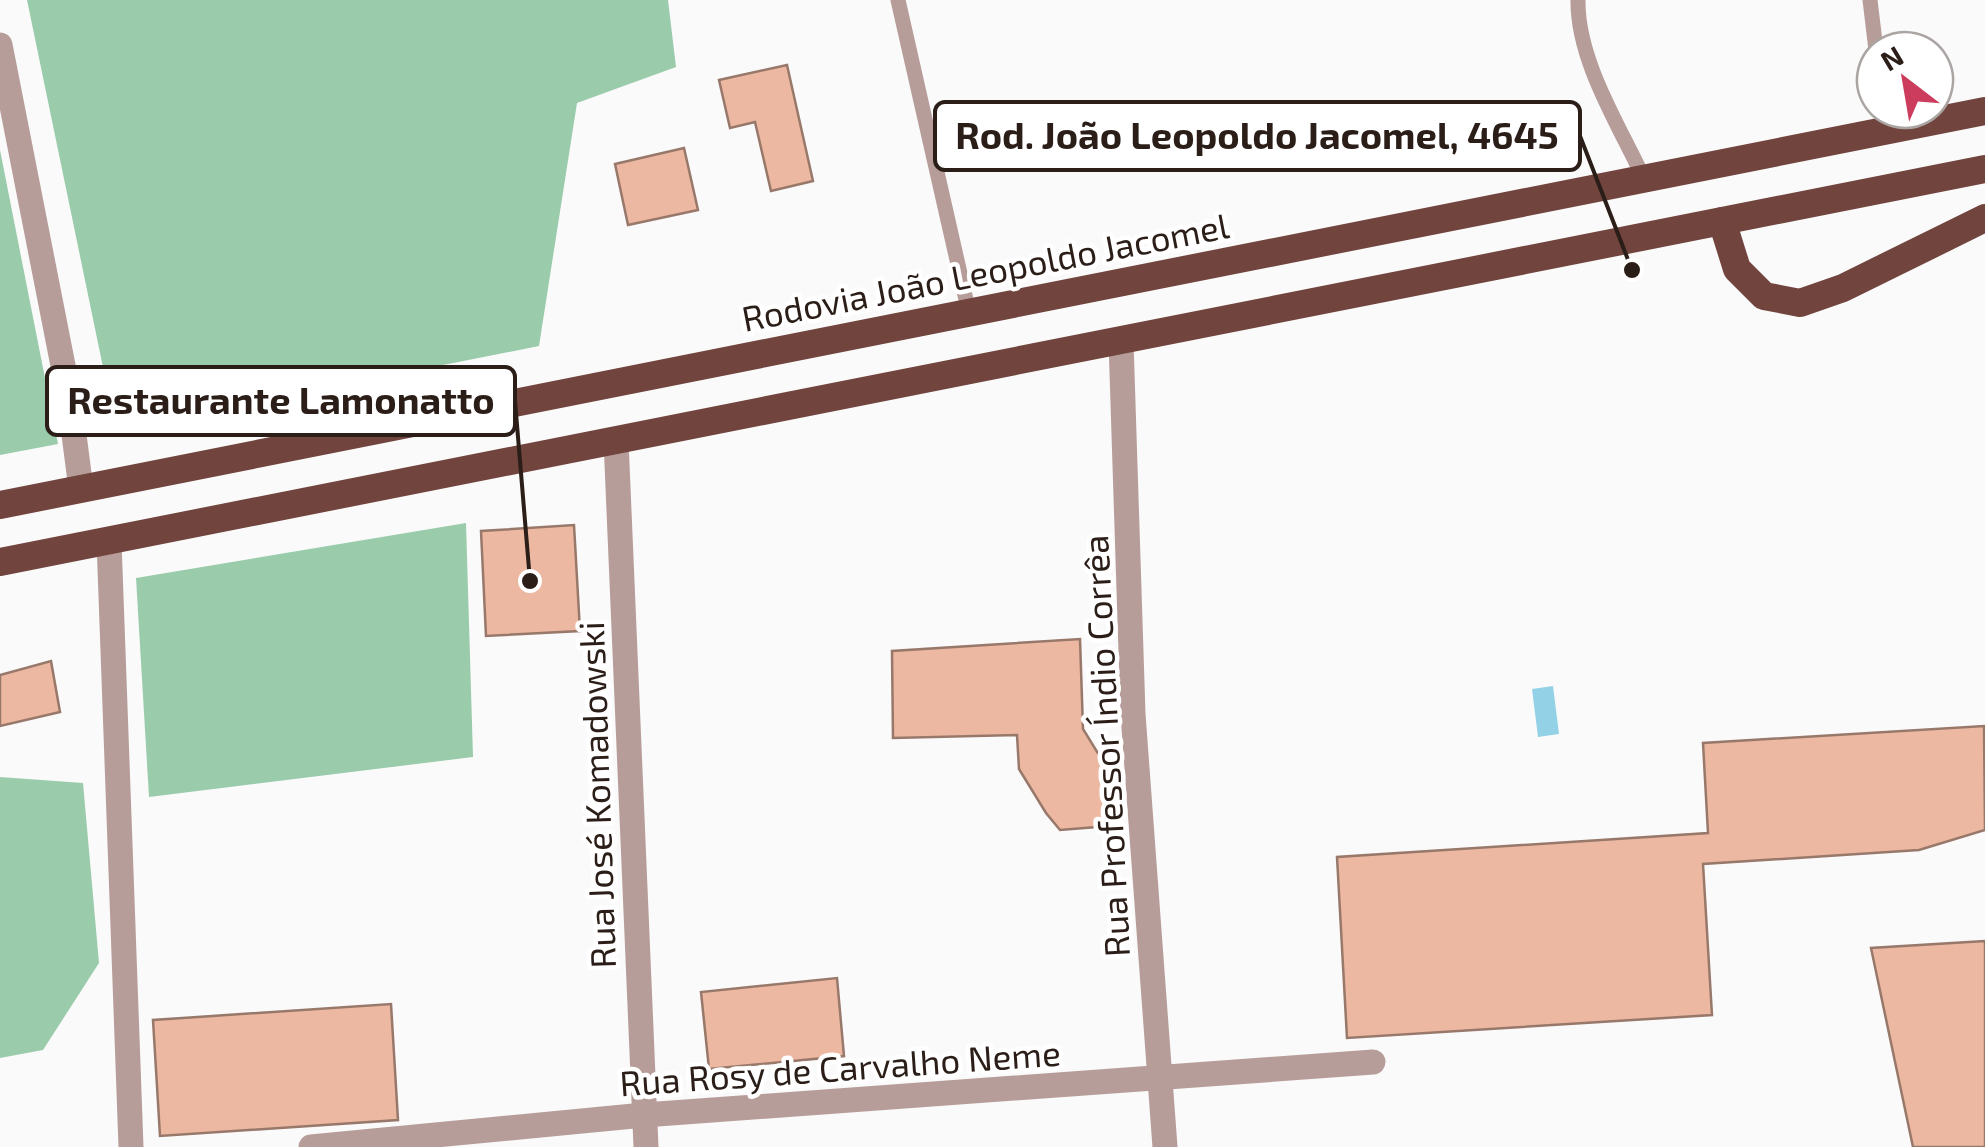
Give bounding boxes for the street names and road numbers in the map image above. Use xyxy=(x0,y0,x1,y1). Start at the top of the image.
street label: Rodovia João Leopoldo Jacomel xyxy=(738,203,1233,339)
street label: Rua Professor Índio Corrêa xyxy=(1073,534,1137,958)
street label: Rua José Komadowski xyxy=(569,621,623,969)
street label: Rua Rosy de Carvalho Neme xyxy=(618,1031,1062,1103)

